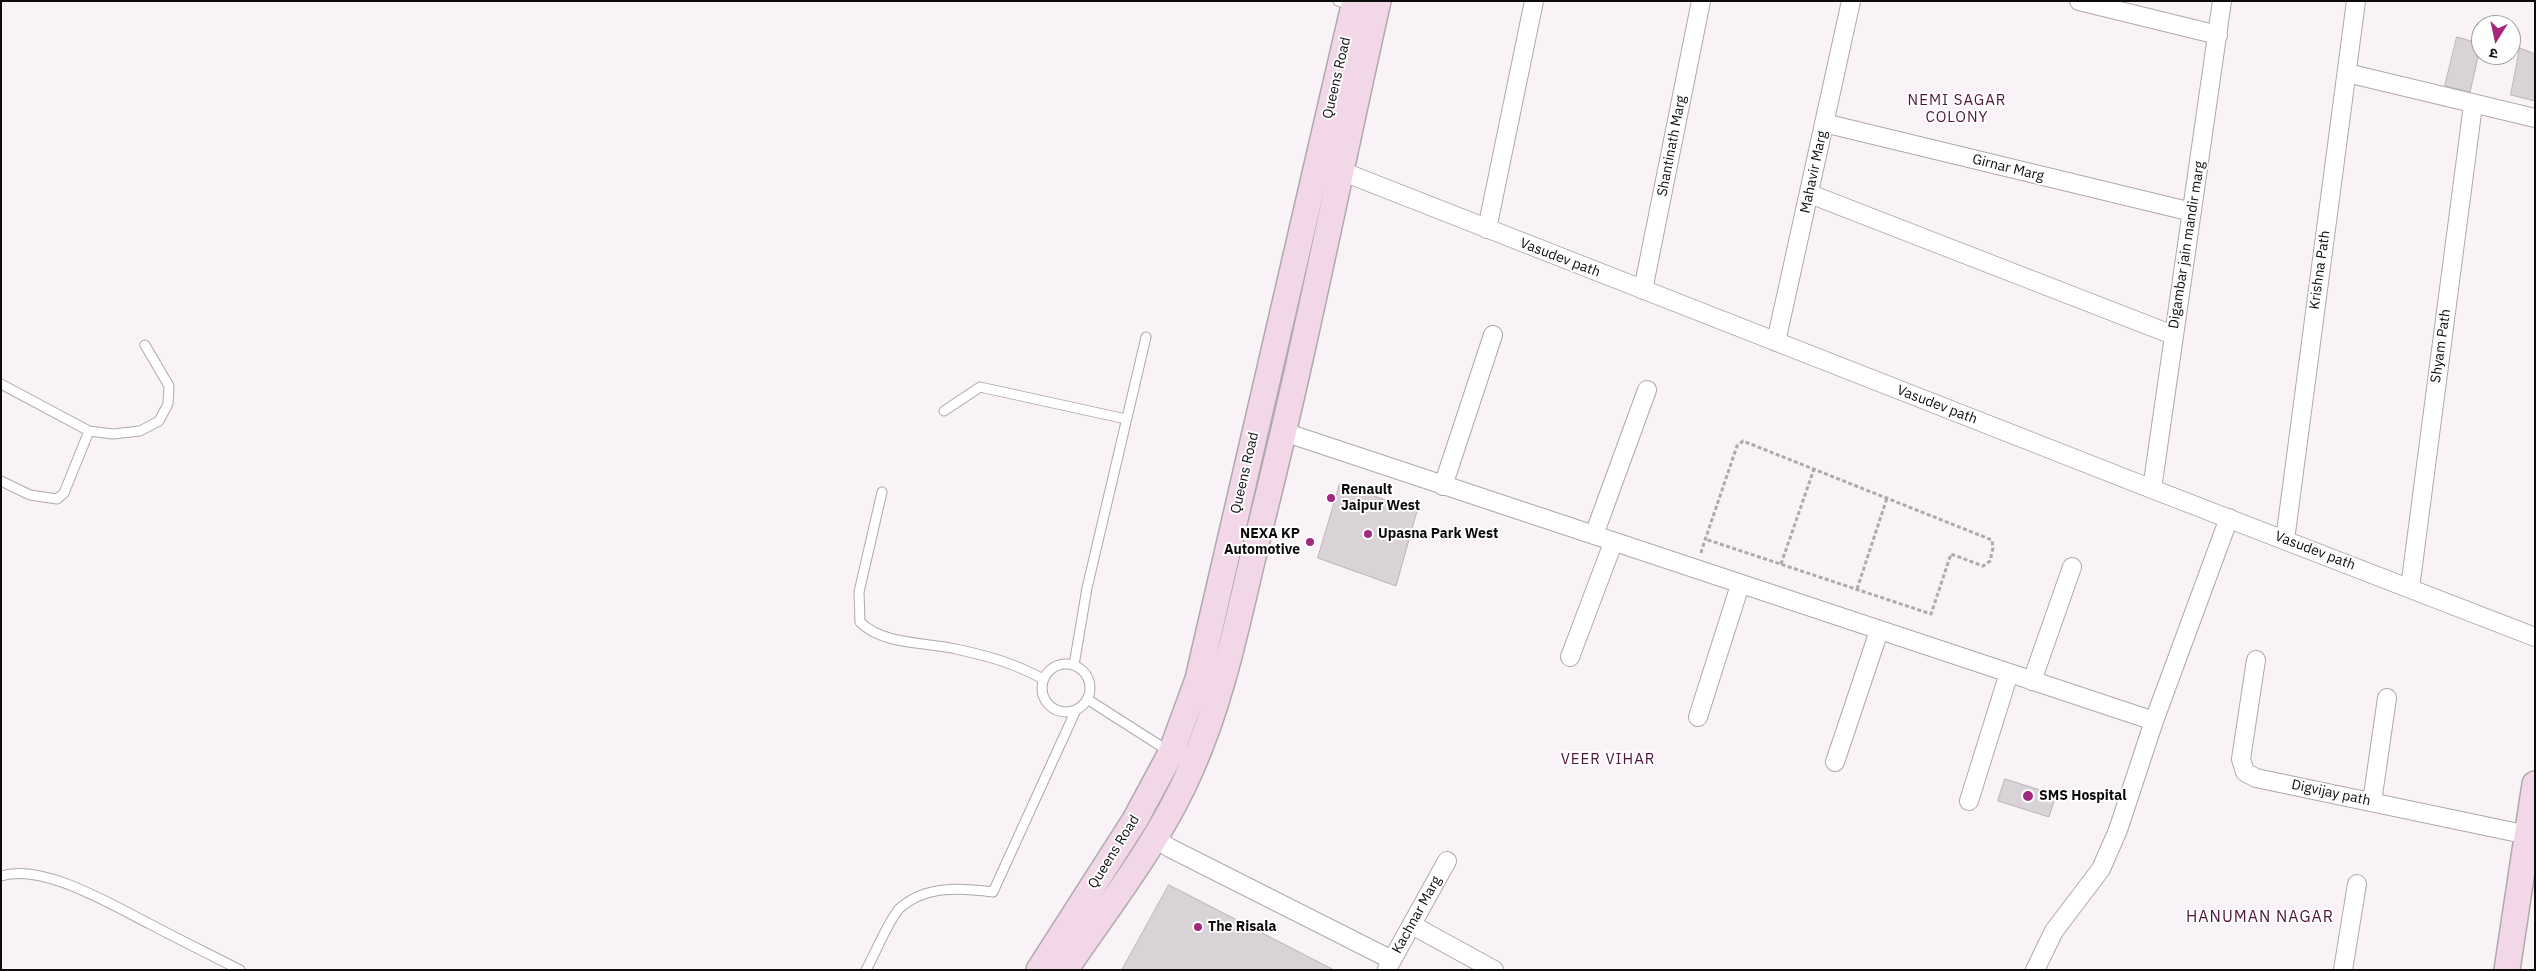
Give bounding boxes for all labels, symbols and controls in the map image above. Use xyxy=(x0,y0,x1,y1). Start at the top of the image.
north arrow xyxy=(2471,15,2521,65)
street label: Queens Road xyxy=(1319,35,1355,121)
text: उ xyxy=(2488,44,2499,63)
district label: NEMI SAGAR COLONY xyxy=(1906,92,2008,127)
street label: Shantinath Marg xyxy=(1654,94,1690,198)
street label: Mahavir Marg xyxy=(1797,129,1831,215)
street label: Girnar Marg xyxy=(1970,151,2046,185)
street label: Digambar jain mandir marg xyxy=(2165,160,2209,330)
street label: Krishna Path xyxy=(2306,229,2334,311)
street label: Vasudev path xyxy=(1517,235,1603,281)
street label: Shyam Path xyxy=(2428,308,2454,384)
street label: Vasudev path xyxy=(1894,382,1980,428)
street label: Queens Road xyxy=(1227,430,1263,516)
place label: Renault Jaipur West xyxy=(1341,482,1420,514)
marker: Renault Jaipur West xyxy=(1325,492,1337,504)
place label: NEXA KP Automotive xyxy=(1224,526,1300,558)
place label: Upasna Park West xyxy=(1378,526,1498,542)
marker: Upasna Park West xyxy=(1362,528,1374,540)
street label: Vasudev path xyxy=(2272,528,2358,574)
marker: NEXA KP Automotive xyxy=(1304,536,1316,548)
district label: VEER VIHAR xyxy=(1559,751,1657,769)
street label: Digvijay path xyxy=(2290,776,2372,810)
place label: SMS Hospital xyxy=(2039,788,2126,804)
marker: SMS Hospital xyxy=(2021,789,2035,803)
street label: Queens Road xyxy=(1085,812,1143,892)
street label: Kachnar Marg xyxy=(1389,873,1445,957)
district label: HANUMAN NAGAR xyxy=(2184,907,2336,927)
place label: The Risala xyxy=(1208,919,1276,935)
marker: The Risala xyxy=(1192,921,1204,933)

